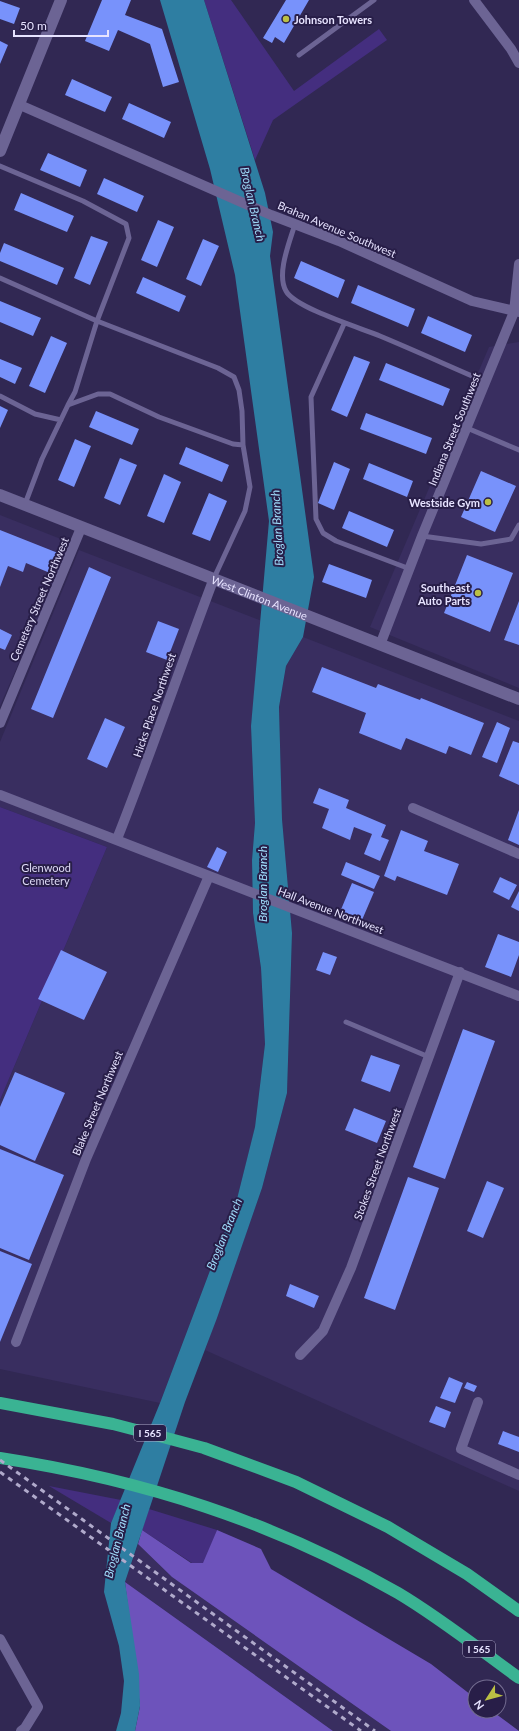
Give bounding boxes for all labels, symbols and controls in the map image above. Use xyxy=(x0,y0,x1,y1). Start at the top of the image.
scale bar xyxy=(14,12,108,38)
place label: Johnson Towers xyxy=(294,13,372,26)
marker: Johnson Towers xyxy=(281,14,291,24)
text: 50 m xyxy=(20,18,47,33)
water label: Broglan Branch xyxy=(237,165,269,243)
street label: Brahan Avenue Southwest xyxy=(276,198,398,260)
street label: Indiana Street Southwest xyxy=(425,370,483,488)
water label: Broglan Branch xyxy=(268,490,286,566)
place label: Westside Gym xyxy=(409,496,480,509)
marker: Westside Gym xyxy=(483,497,493,507)
street label: Cemetery Street Northwest xyxy=(7,535,71,663)
street label: West Clinton Avenue xyxy=(210,572,310,622)
place label: Southeast Auto Parts xyxy=(417,581,471,607)
marker: Southeast Auto Parts xyxy=(473,588,483,598)
street label: Hicks Place Northwest xyxy=(130,651,178,759)
water label: Broglan Branch xyxy=(255,846,270,922)
park label: Glenwood Cemetery xyxy=(21,861,71,887)
street label: Hall Avenue Northwest xyxy=(276,884,386,936)
street label: Blake Street Northwest xyxy=(69,1049,125,1157)
street label: Stokes Street Northwest xyxy=(351,1106,403,1222)
water label: Broglan Branch xyxy=(203,1196,245,1272)
road number: I 565 xyxy=(134,1425,166,1441)
water label: Broglan Branch xyxy=(101,1502,133,1580)
road number: I 565 xyxy=(463,1641,495,1657)
north arrow xyxy=(467,1679,507,1719)
text: N xyxy=(471,1698,486,1712)

